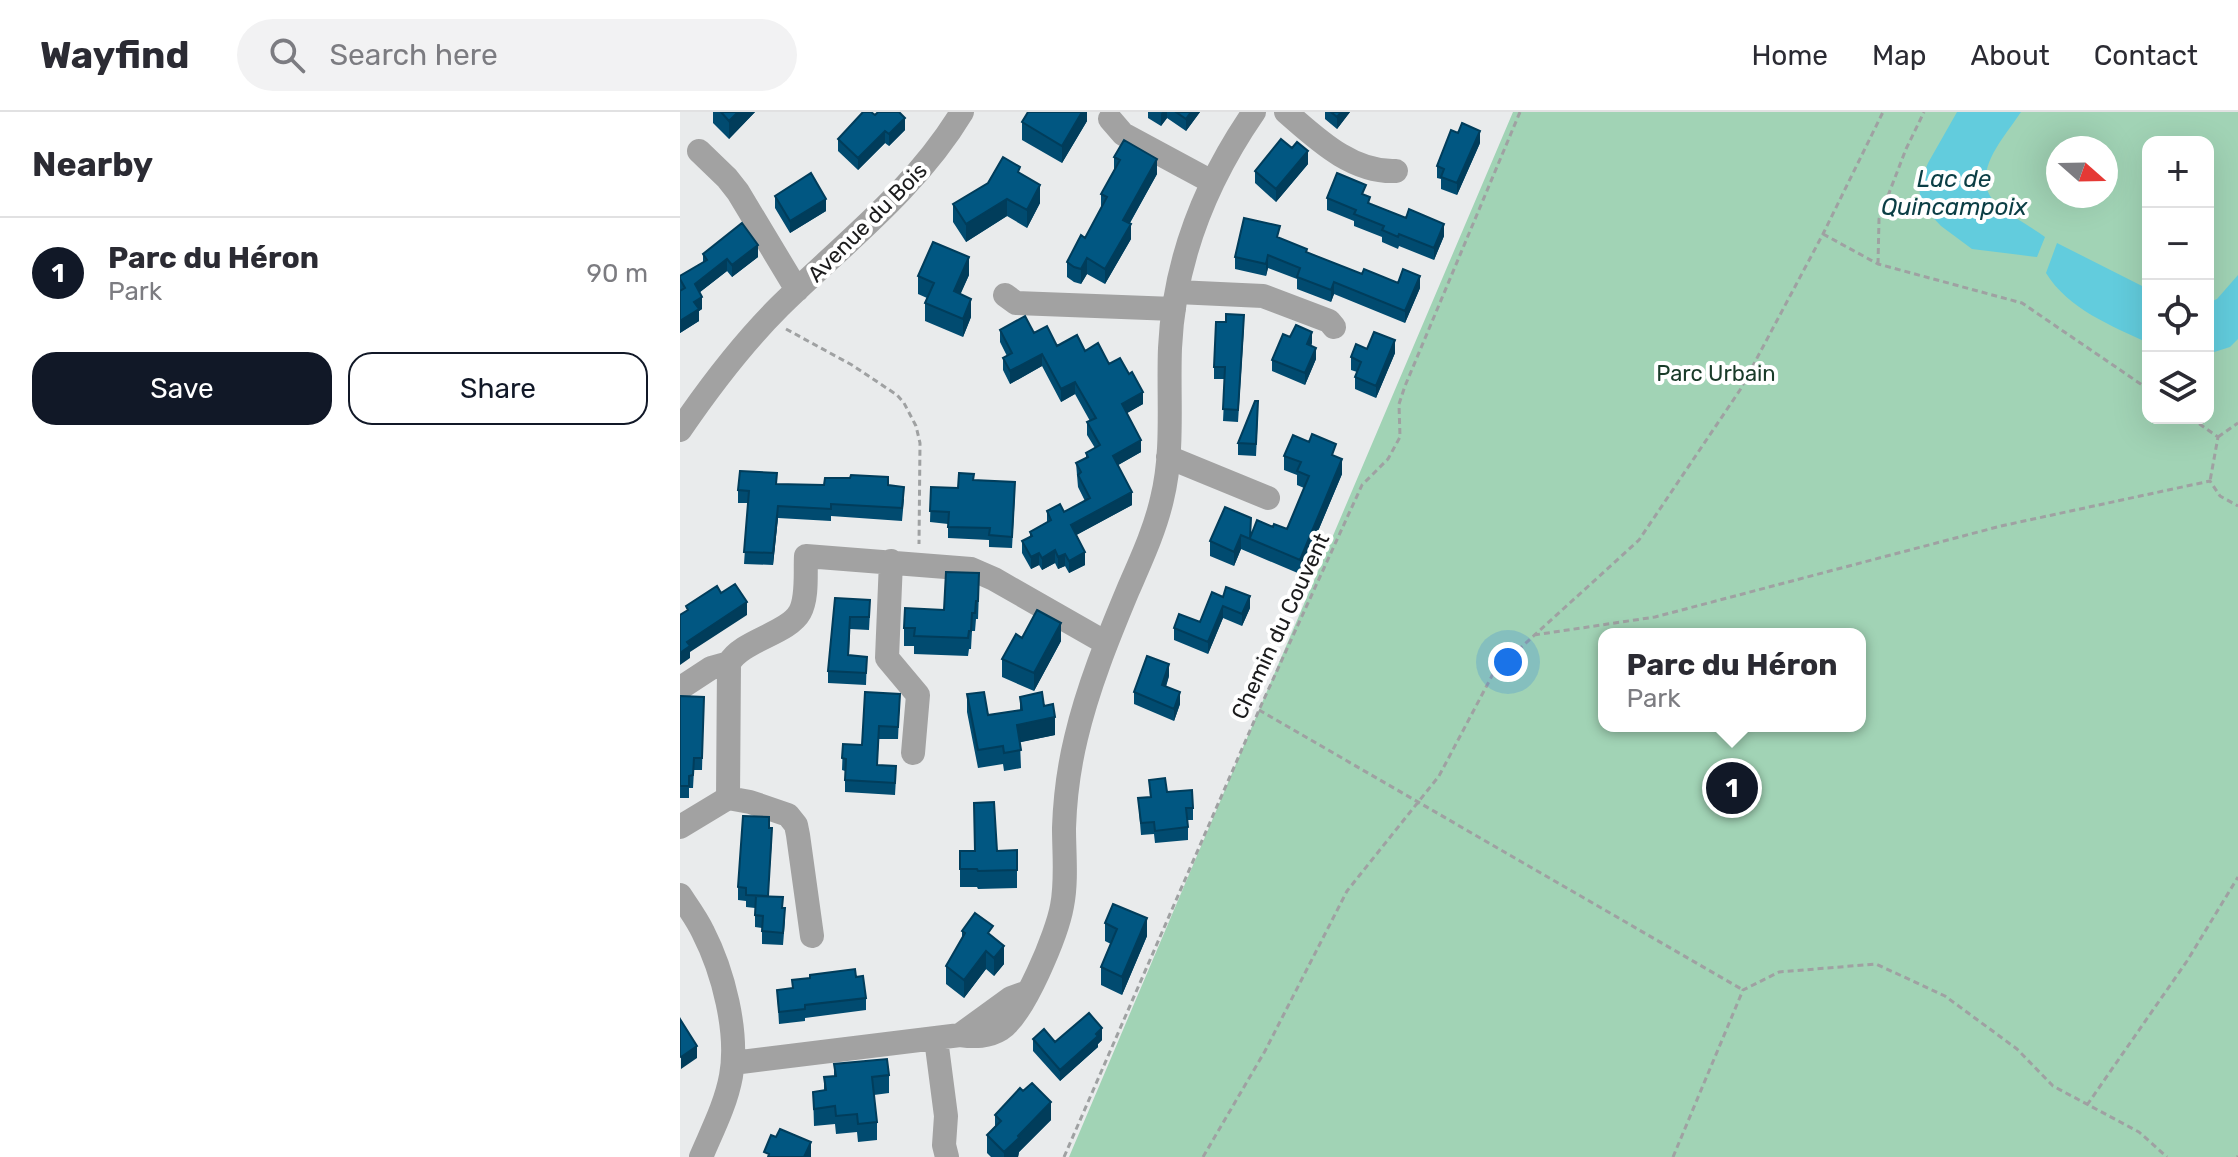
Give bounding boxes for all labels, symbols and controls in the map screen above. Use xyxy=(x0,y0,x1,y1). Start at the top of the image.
search box xyxy=(237,19,797,91)
text: Wayfind xyxy=(40,32,189,78)
icon: search xyxy=(265,33,309,77)
text: Search here xyxy=(329,37,498,73)
text: Home xyxy=(1751,39,1828,72)
text: Map xyxy=(1872,39,1926,72)
text: About xyxy=(1970,39,2050,72)
text: Contact xyxy=(2094,39,2198,72)
north arrow xyxy=(2046,136,2118,208)
map controls xyxy=(2142,136,2214,424)
button: + xyxy=(2142,136,2214,208)
text: Nearby xyxy=(32,144,153,185)
street label: Avenue du Bois xyxy=(802,157,933,288)
water label: Lac de Quincampoix xyxy=(1881,165,2028,221)
button: − xyxy=(2142,208,2214,280)
text: Parc du Héron xyxy=(108,240,319,276)
text: 1 xyxy=(52,258,64,289)
text: 90 m xyxy=(587,258,648,289)
text: Park xyxy=(108,276,162,307)
button: locate xyxy=(2142,280,2214,352)
button: Save xyxy=(32,352,332,425)
button: Share xyxy=(348,352,648,425)
button: layers xyxy=(2142,352,2214,424)
park label: Parc Urbain xyxy=(1656,360,1776,387)
street label: Chemin du Couvent xyxy=(1226,529,1336,724)
popup xyxy=(1598,628,1866,732)
your location xyxy=(1488,642,1528,682)
text: Parc du Héron xyxy=(1626,647,1838,683)
text: Park xyxy=(1626,683,1681,714)
pin: 1 xyxy=(1706,758,1758,818)

